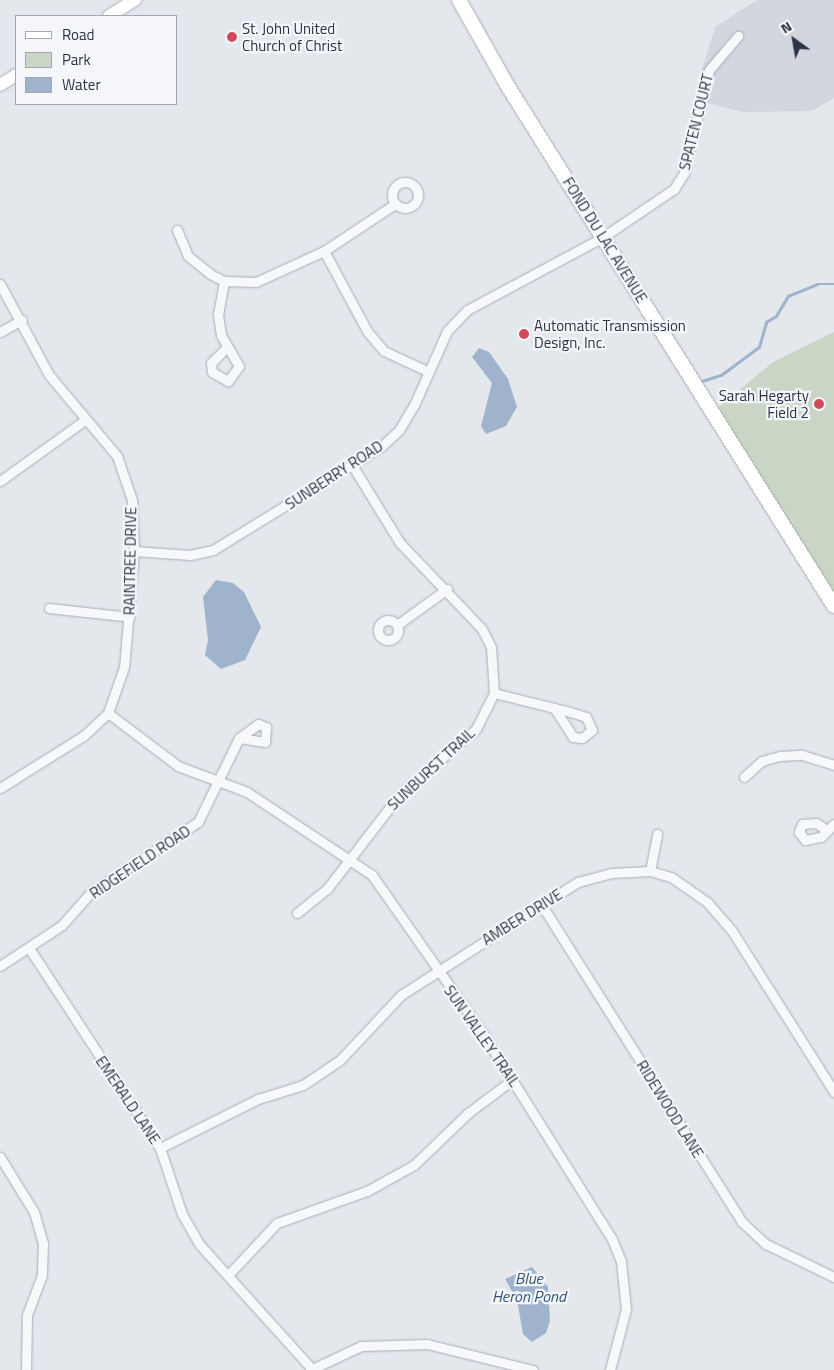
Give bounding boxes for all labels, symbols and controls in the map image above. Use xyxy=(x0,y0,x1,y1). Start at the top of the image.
legend xyxy=(15,15,178,105)
north arrow xyxy=(769,15,819,65)
text: N xyxy=(776,15,795,38)
place label: St. John United Church of Christ xyxy=(242,19,342,54)
text: Road xyxy=(62,23,94,46)
marker: St. John United Church of Christ xyxy=(226,31,238,43)
text: Park xyxy=(62,48,91,71)
street label: SPATEN COURT xyxy=(675,72,717,172)
text: Water xyxy=(62,73,101,96)
street label: FOND DU LAC AVENUE xyxy=(559,174,651,306)
place label: Automatic Transmission Design, Inc. xyxy=(534,316,686,351)
marker: Automatic Transmission Design, Inc. xyxy=(518,328,530,340)
place label: Sarah Hegarty Field 2 xyxy=(719,386,809,421)
marker: Sarah Hegarty Field 2 xyxy=(813,398,825,410)
street label: SUNBERRY ROAD xyxy=(282,437,386,513)
street label: RAINTREE DRIVE xyxy=(120,507,140,615)
street label: SUNBURST TRAIL xyxy=(384,724,478,814)
street label: RIDGEFIELD ROAD xyxy=(86,822,194,902)
street label: AMBER DRIVE xyxy=(479,885,565,949)
street label: SUN VALLEY TRAIL xyxy=(440,982,524,1090)
street label: EMERALD LANE xyxy=(92,1053,164,1147)
street label: RIDEWOOD LANE xyxy=(633,1057,707,1161)
water label: Blue Heron Pond xyxy=(492,1268,566,1306)

